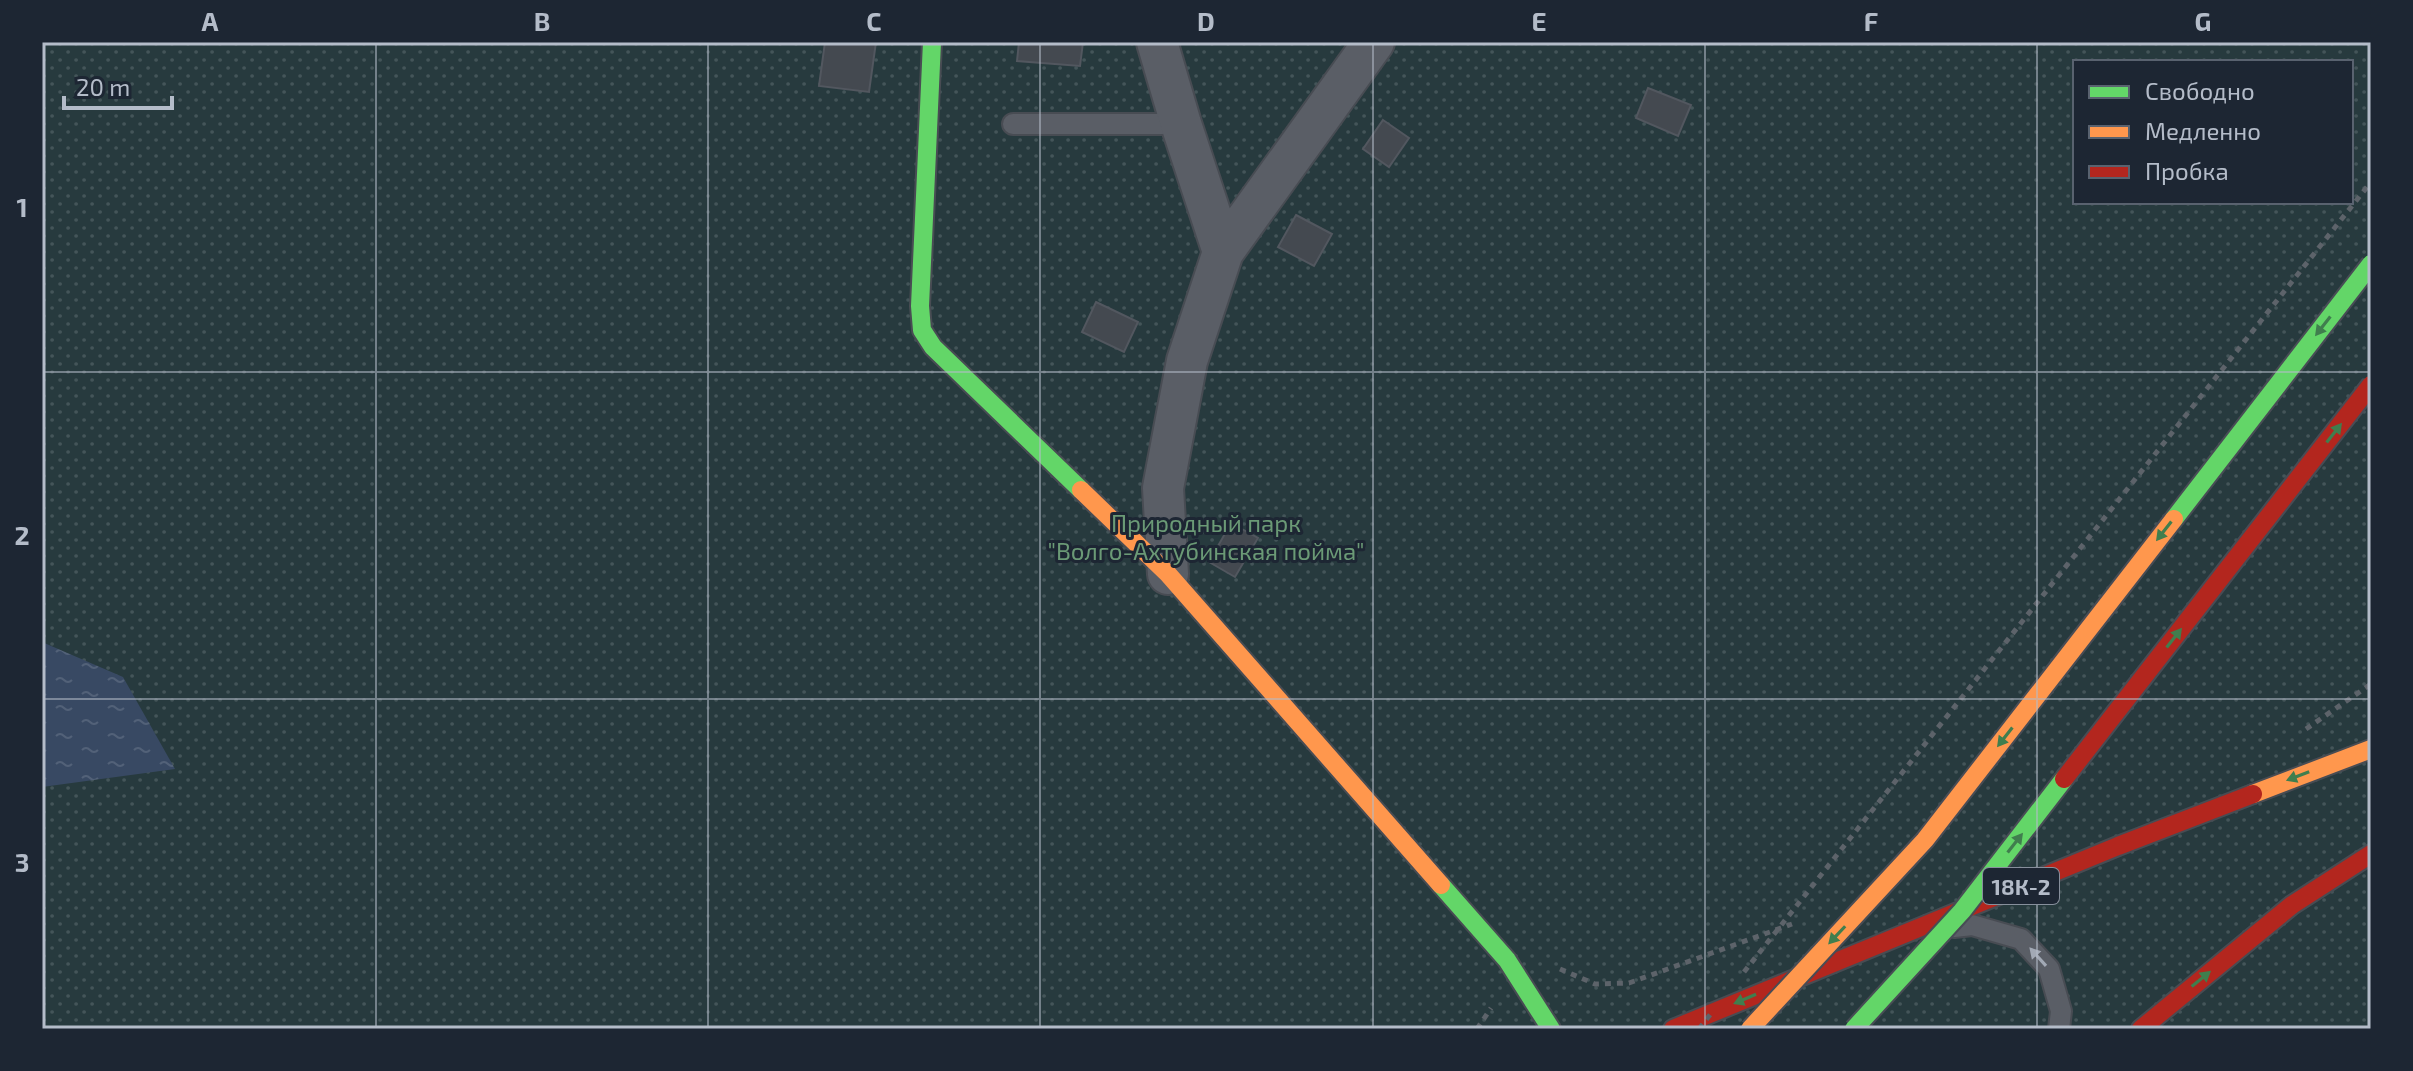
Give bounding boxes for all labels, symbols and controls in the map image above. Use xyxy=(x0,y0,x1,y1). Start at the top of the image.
text: A xyxy=(202,5,219,36)
text: B xyxy=(534,5,550,36)
text: C xyxy=(866,5,882,36)
text: D xyxy=(1197,5,1215,36)
text: E xyxy=(1531,5,1547,36)
text: F xyxy=(1864,5,1878,36)
text: G xyxy=(2195,5,2211,36)
scale bar xyxy=(64,60,172,110)
legend xyxy=(2073,60,2353,204)
text: 20 m xyxy=(76,72,130,101)
text: Свободно xyxy=(2145,76,2255,105)
text: Медленно xyxy=(2145,116,2261,145)
text: Пробка xyxy=(2145,156,2229,185)
text: 1 xyxy=(16,191,28,222)
one-way arrow xyxy=(2316,316,2332,336)
one-way arrow xyxy=(2325,422,2341,443)
park label: Природный парк "Волго-Ахтубинская пойма" xyxy=(1047,508,1365,566)
text: 2 xyxy=(14,519,30,550)
one-way arrow xyxy=(2156,521,2173,541)
one-way arrow xyxy=(2166,628,2182,648)
one-way arrow xyxy=(1997,727,2013,747)
one-way arrow xyxy=(2286,770,2310,783)
one-way arrow xyxy=(2006,833,2022,853)
text: 3 xyxy=(15,846,29,877)
road number: 18К-2 xyxy=(1983,868,2059,904)
one-way arrow xyxy=(1828,925,1846,944)
one-way arrow xyxy=(2029,948,2047,967)
one-way arrow xyxy=(2190,971,2210,988)
one-way arrow xyxy=(1733,993,1757,1006)

